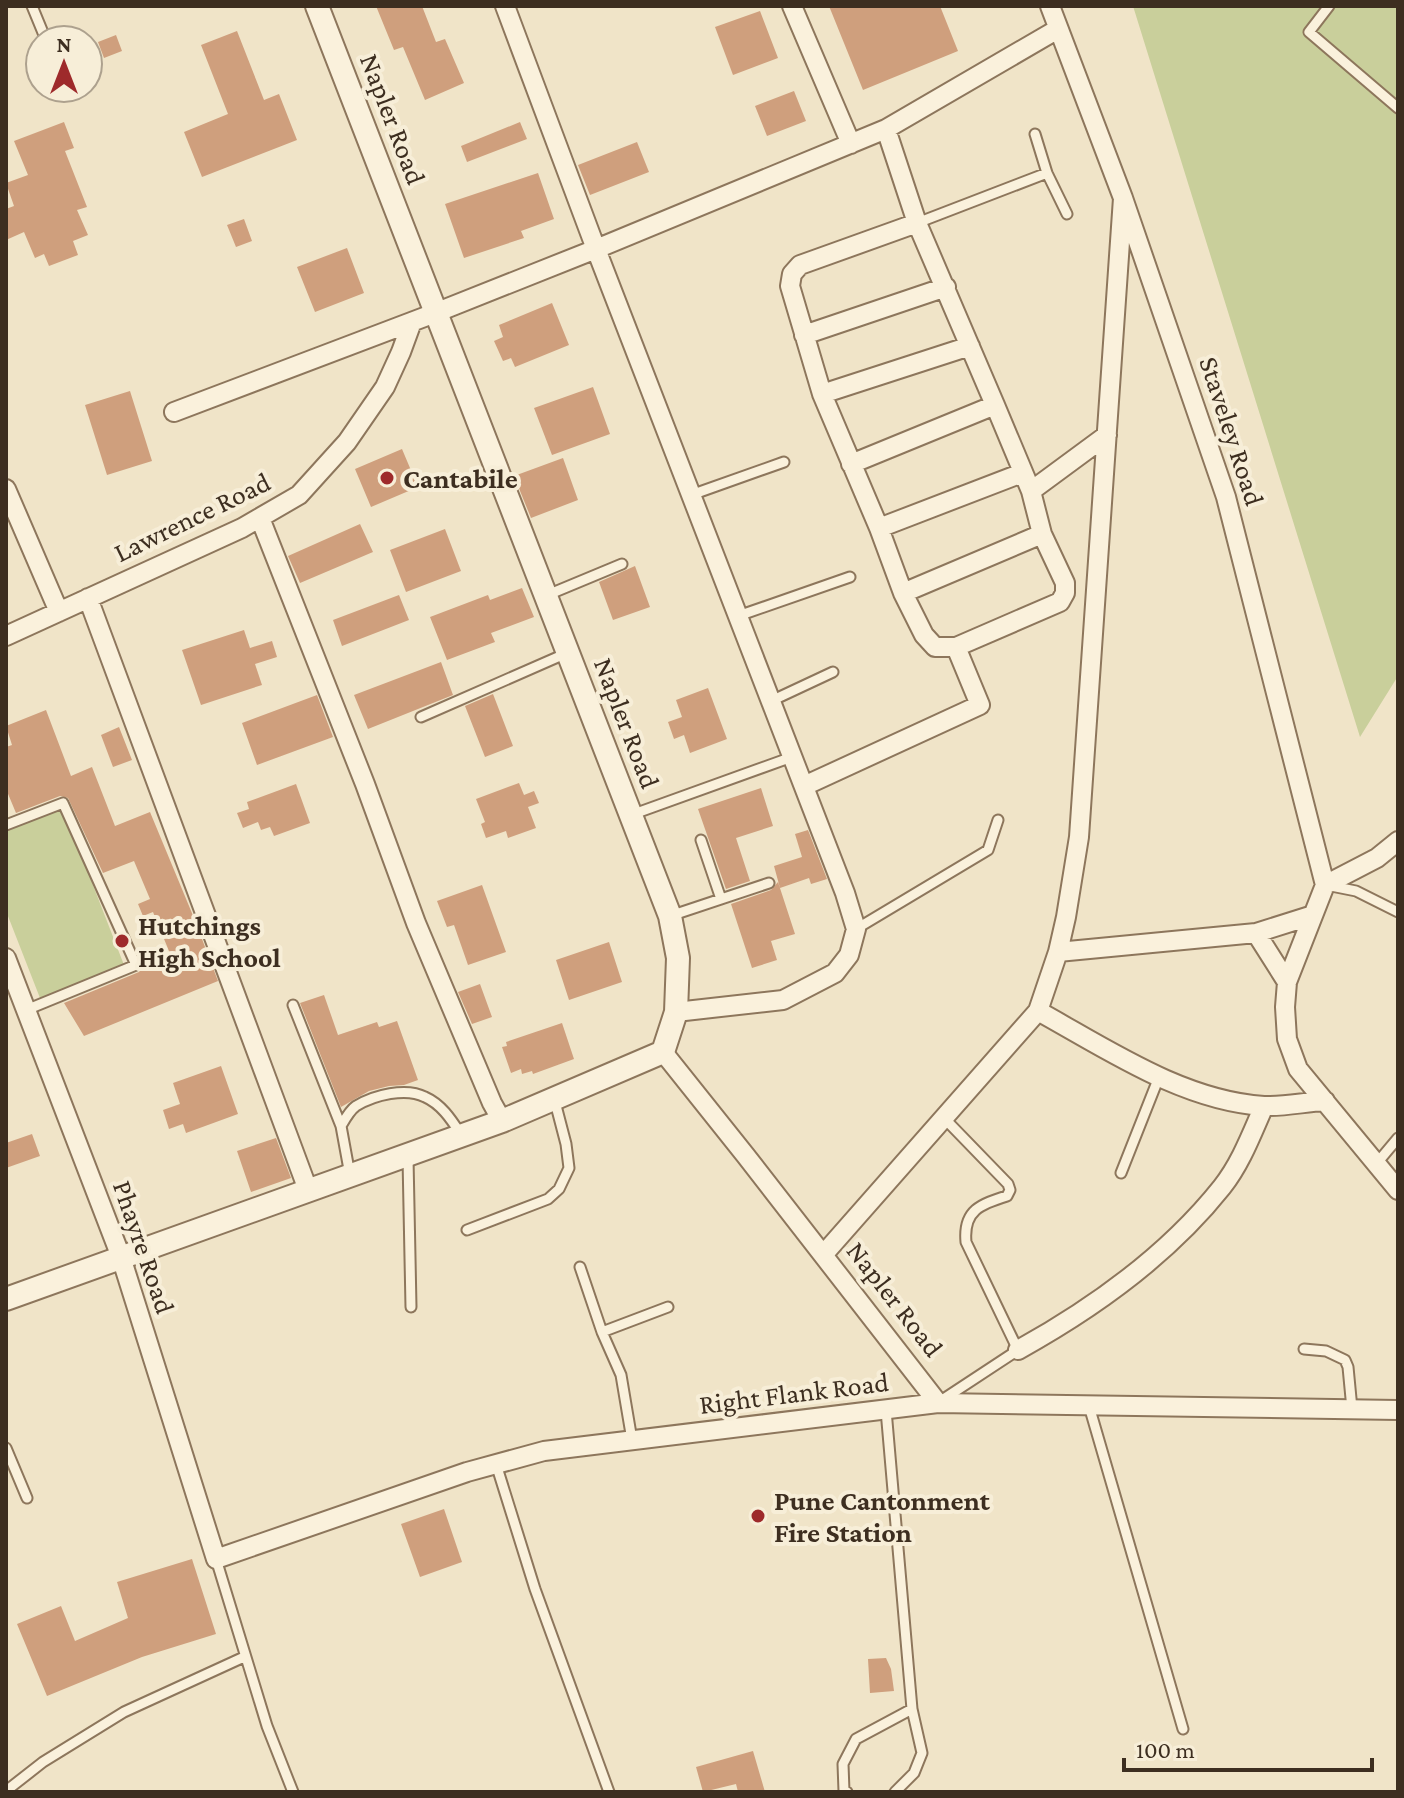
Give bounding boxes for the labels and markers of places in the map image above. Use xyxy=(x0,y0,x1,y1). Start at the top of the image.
place label: Cantabile xyxy=(403,463,518,494)
marker: Cantabile xyxy=(378,469,396,487)
place label: Hutchings High School xyxy=(138,910,281,973)
marker: Hutchings High School xyxy=(113,932,131,950)
place label: Pune Cantonment Fire Station xyxy=(774,1485,991,1548)
marker: Pune Cantonment Fire Station xyxy=(749,1507,767,1525)

